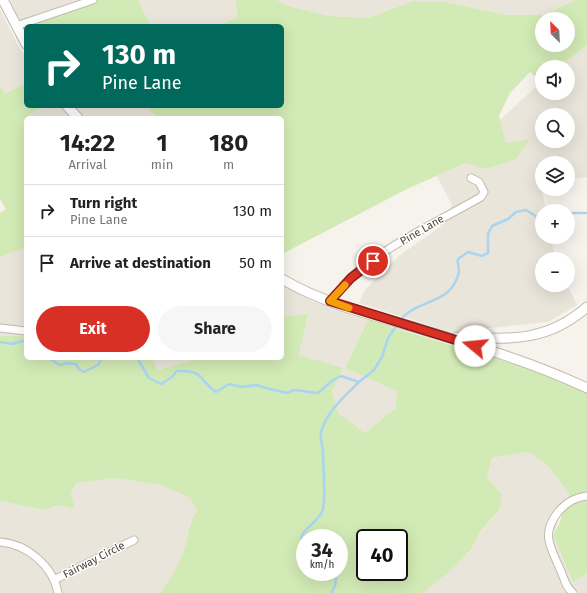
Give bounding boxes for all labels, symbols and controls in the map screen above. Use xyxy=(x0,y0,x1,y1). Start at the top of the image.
north arrow xyxy=(535,12,575,52)
map controls xyxy=(535,12,575,292)
text: 130 m xyxy=(102,38,176,71)
icon: right xyxy=(36,40,88,92)
button: sound xyxy=(535,60,575,100)
text: Pine Lane xyxy=(102,72,182,94)
button: search xyxy=(535,108,575,148)
text: 14:22 xyxy=(60,129,115,157)
text: 1 xyxy=(156,129,168,157)
text: 180 xyxy=(209,129,248,157)
button: layers xyxy=(535,156,575,196)
text: Arrival xyxy=(68,157,106,172)
text: min xyxy=(151,157,173,172)
text: m xyxy=(223,157,234,172)
text: Turn right xyxy=(70,194,137,212)
icon: right xyxy=(36,200,58,222)
text: 130 m xyxy=(233,202,272,220)
button: + xyxy=(535,204,575,244)
text: Pine Lane xyxy=(70,212,128,227)
street label: Pine Lane xyxy=(398,212,446,248)
pin xyxy=(356,244,390,278)
icon: arrive xyxy=(362,250,384,272)
icon: arrive xyxy=(36,252,58,274)
button: − xyxy=(535,252,575,292)
text: Arrive at destination xyxy=(70,254,211,272)
text: 50 m xyxy=(239,254,272,272)
button: Exit xyxy=(36,306,150,352)
button: Share xyxy=(158,306,272,352)
position arrow xyxy=(454,325,496,367)
speed limit sign: 40 xyxy=(356,529,408,581)
text: 34 xyxy=(311,538,333,562)
street label: Fairway Circle xyxy=(61,539,127,581)
text: km/h xyxy=(310,559,334,571)

